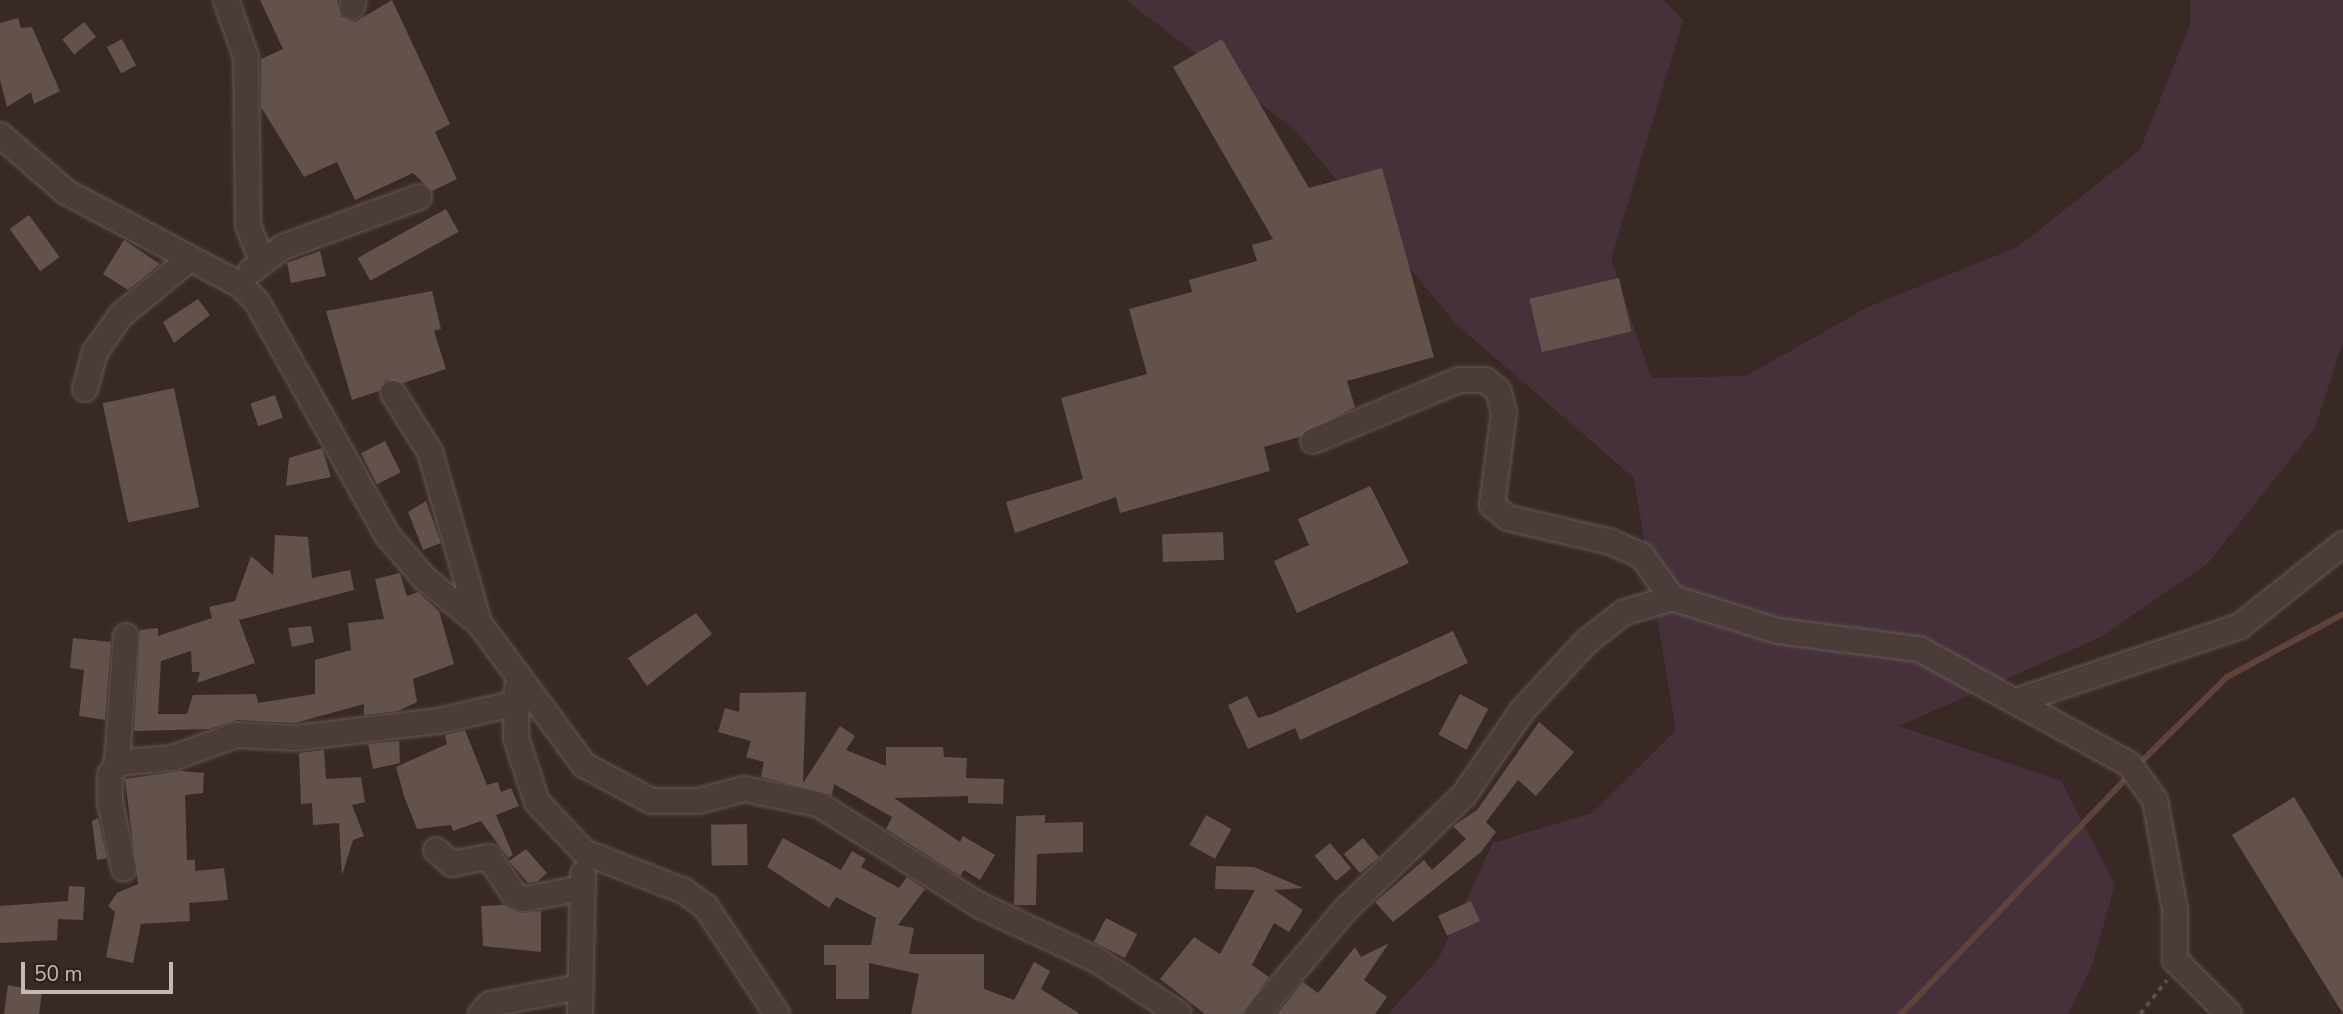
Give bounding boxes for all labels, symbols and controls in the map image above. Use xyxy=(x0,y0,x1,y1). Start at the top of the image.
scale bar xyxy=(24,948,177,992)
text: 50 m xyxy=(34,960,83,988)

